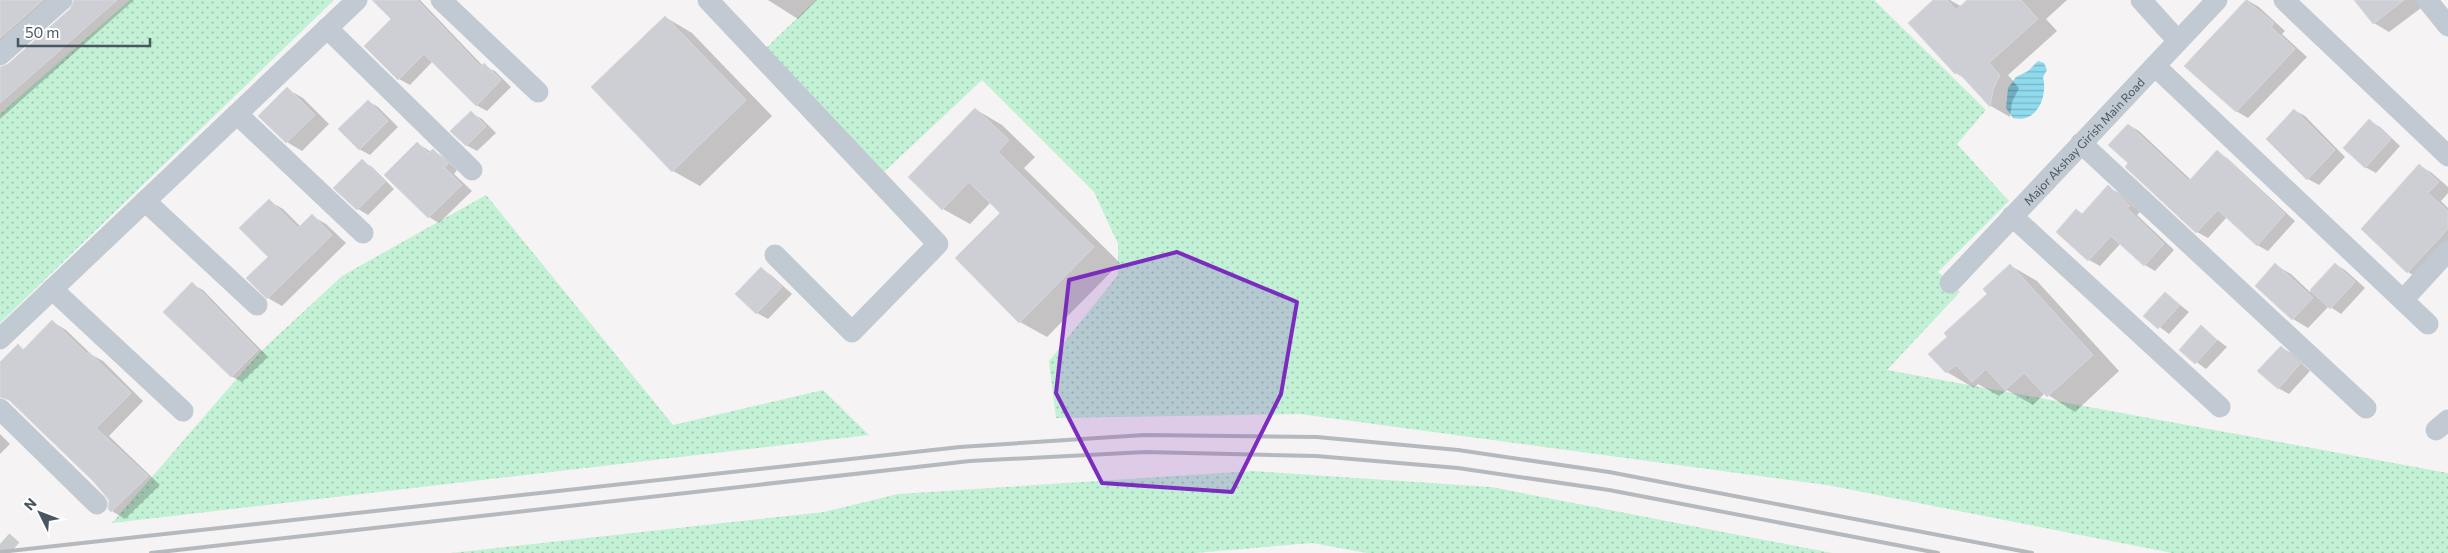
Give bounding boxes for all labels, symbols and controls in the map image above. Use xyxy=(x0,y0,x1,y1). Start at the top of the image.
scale bar xyxy=(18,15,150,47)
text: 50 m xyxy=(25,23,59,41)
street label: Major Akshay Girish Main Road xyxy=(2021,75,2147,208)
north arrow xyxy=(15,488,65,538)
text: N xyxy=(20,494,40,514)

